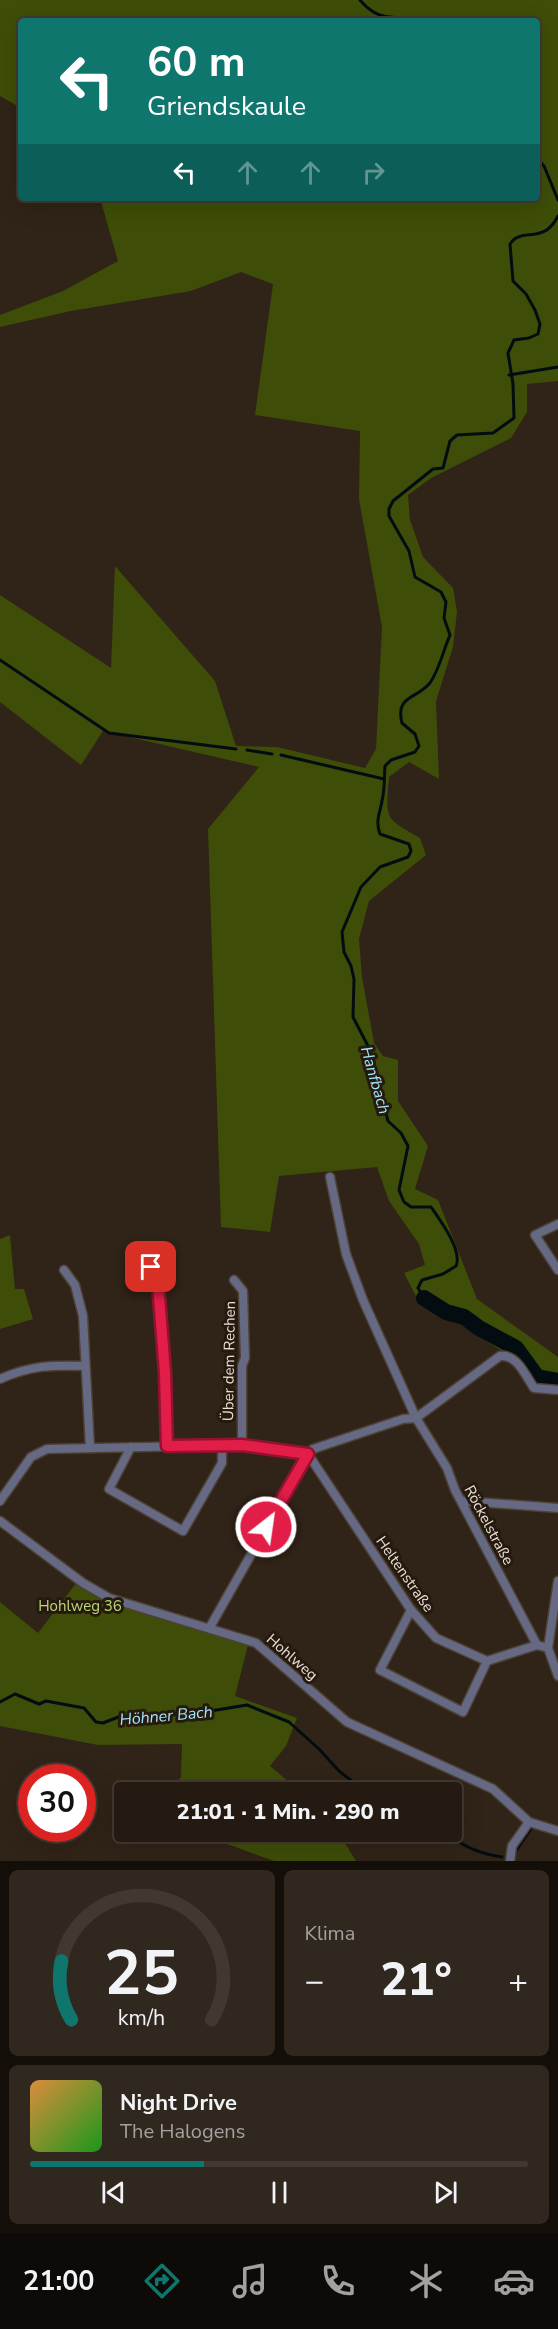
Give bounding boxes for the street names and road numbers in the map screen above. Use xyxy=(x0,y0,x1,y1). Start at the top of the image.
street label: Über dem Rechen xyxy=(218,1301,240,1421)
street label: Röckelstraße xyxy=(460,1482,518,1568)
street label: Heltenstraße xyxy=(372,1532,438,1616)
street label: Hohlweg xyxy=(262,1629,322,1685)

